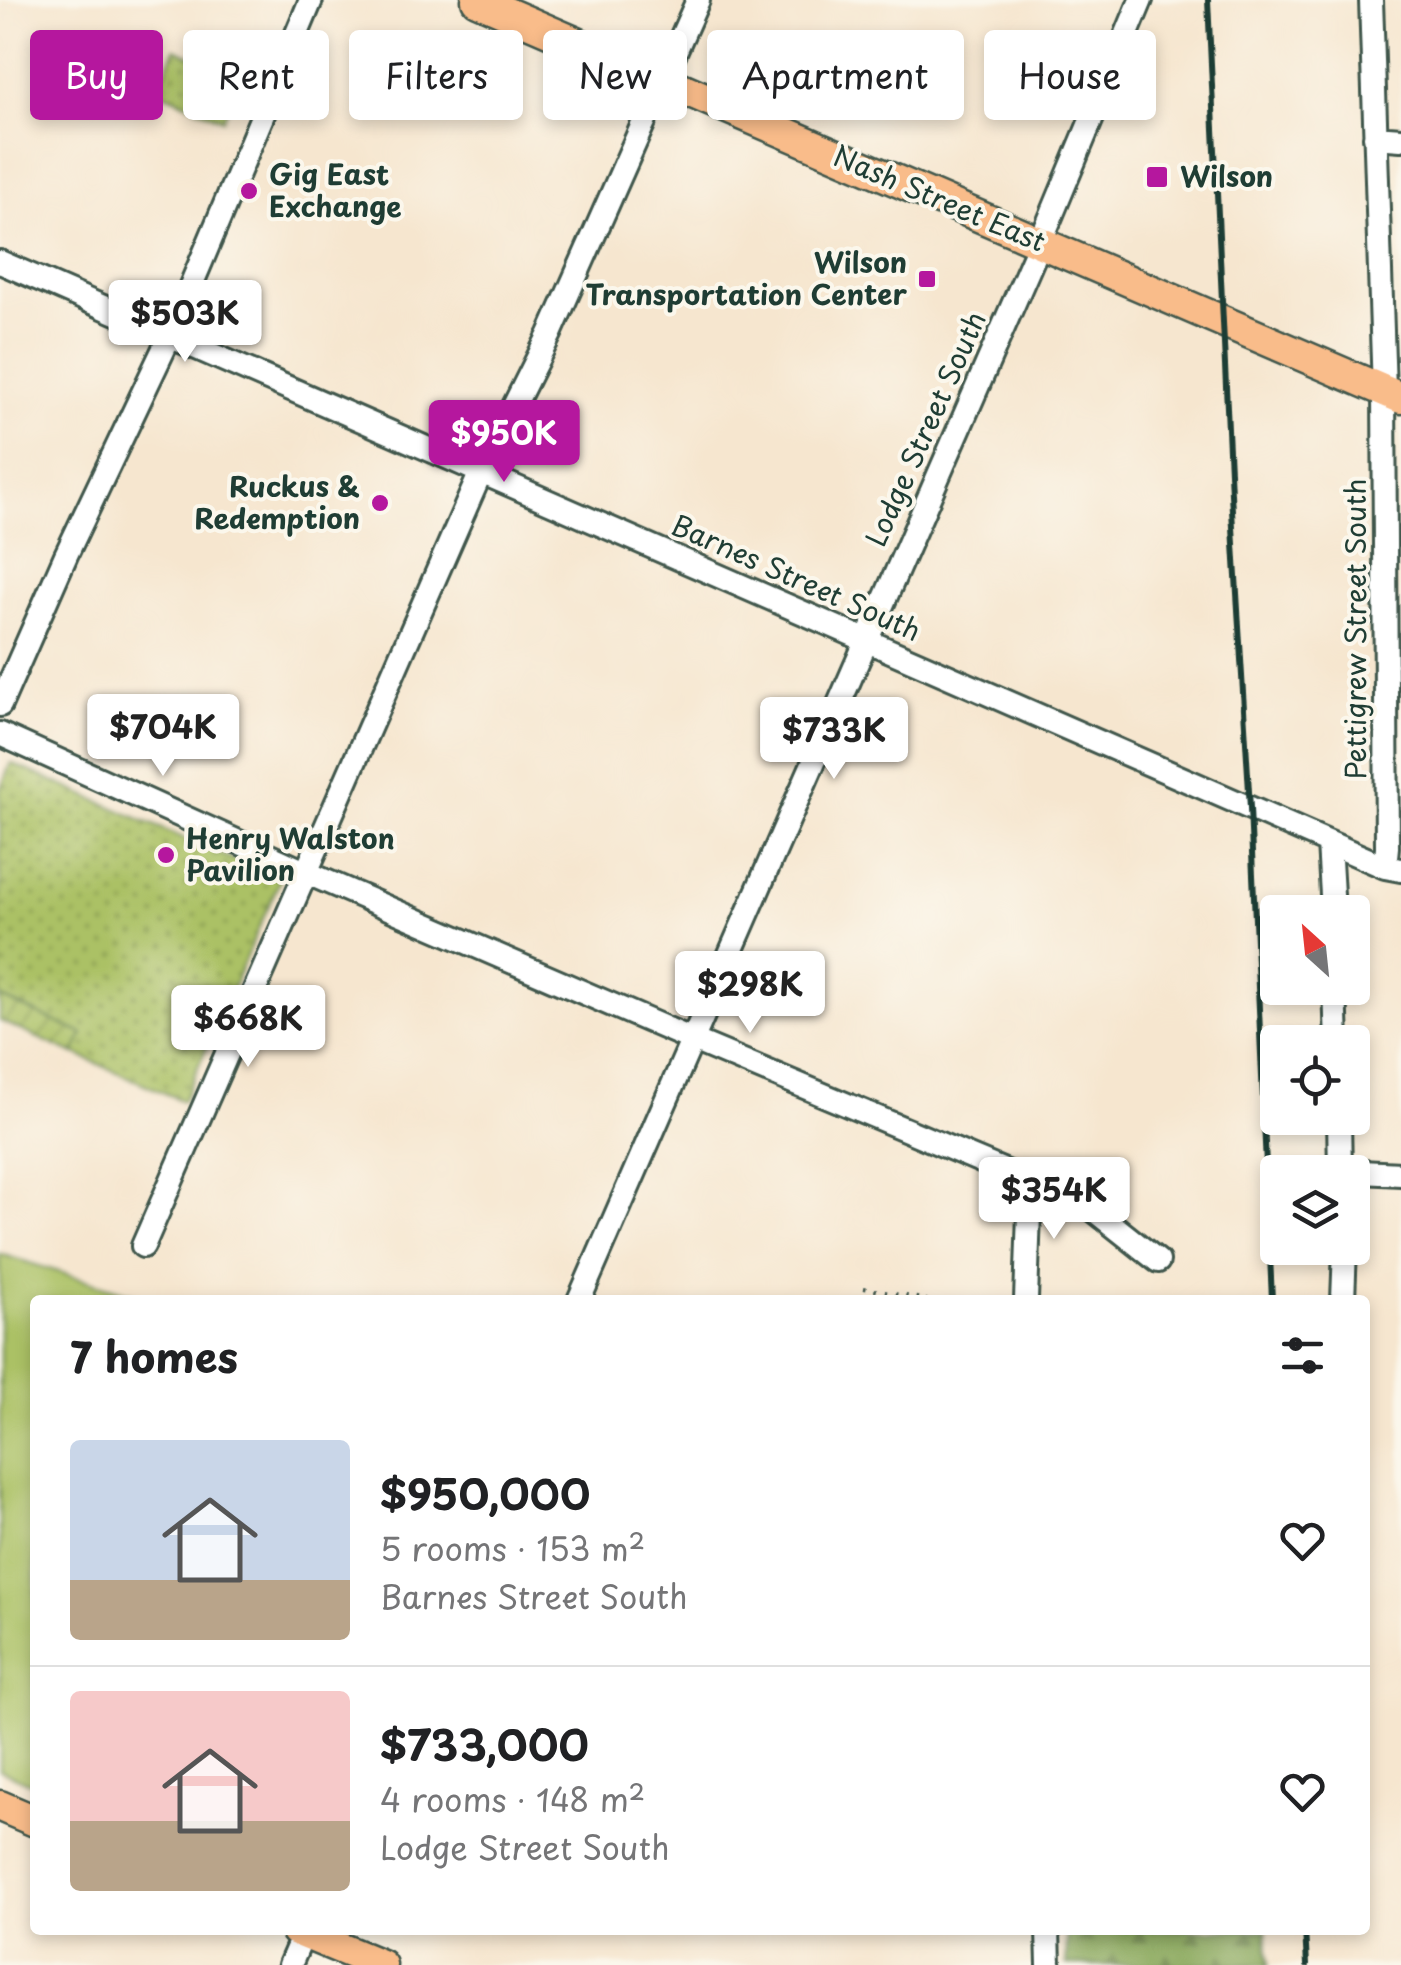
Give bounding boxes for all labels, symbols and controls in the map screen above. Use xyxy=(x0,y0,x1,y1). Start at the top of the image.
chip: Buy xyxy=(30,30,163,120)
chip: Rent xyxy=(183,30,329,120)
chip: Filters xyxy=(349,30,523,120)
chip: New xyxy=(543,30,687,120)
chip: Apartment xyxy=(707,30,964,120)
chip: House xyxy=(984,30,1156,120)
street label: Nash Street East xyxy=(827,133,1053,262)
place label: Gig East Exchange xyxy=(269,152,401,227)
place label: Wilson xyxy=(1180,154,1273,197)
marker: Wilson xyxy=(1144,164,1170,190)
marker: Gig East Exchange xyxy=(238,180,260,202)
place label: Wilson Transportation Center xyxy=(586,240,908,315)
marker: Wilson Transportation Center xyxy=(916,268,938,290)
pin: $503K xyxy=(115,280,255,365)
text: $503K xyxy=(131,288,239,336)
street label: Lodge Street South xyxy=(853,304,996,553)
pin: $950K xyxy=(434,400,574,485)
text: $950K xyxy=(451,408,557,456)
place label: Ruckus & Redemption xyxy=(194,464,360,539)
street label: Pettigrew Street South xyxy=(1333,479,1376,779)
marker: Ruckus & Redemption xyxy=(369,492,391,514)
street label: Barnes Street South xyxy=(665,502,928,651)
pin: $704K xyxy=(93,694,233,779)
pin: $733K xyxy=(764,697,904,782)
text: $704K xyxy=(109,702,217,750)
text: $733K xyxy=(782,705,886,753)
place label: Henry Walston Pavilion xyxy=(186,816,395,891)
marker: Henry Walston Pavilion xyxy=(155,844,177,866)
north arrow xyxy=(1260,895,1370,1005)
map controls xyxy=(1260,895,1370,1265)
pin: $298K xyxy=(680,951,820,1036)
text: $298K xyxy=(697,959,803,1007)
pin: $668K xyxy=(178,985,318,1070)
text: $668K xyxy=(193,993,303,1041)
button: locate xyxy=(1260,1025,1370,1135)
button: layers xyxy=(1260,1155,1370,1265)
pin: $354K xyxy=(984,1157,1124,1242)
text: $354K xyxy=(1001,1165,1107,1213)
text: 7 homes xyxy=(70,1324,238,1387)
icon: filters xyxy=(1275,1328,1330,1383)
text: $950,000 xyxy=(380,1461,590,1524)
icon: home xyxy=(150,1480,270,1600)
icon: heart xyxy=(1275,1513,1330,1568)
text: 5 rooms · 153 m² xyxy=(380,1524,645,1572)
text: Barnes Street South xyxy=(380,1572,688,1620)
text: $733,000 xyxy=(380,1712,589,1775)
icon: home xyxy=(150,1731,270,1851)
icon: heart xyxy=(1275,1764,1330,1819)
text: 4 rooms · 148 m² xyxy=(380,1775,645,1823)
text: Lodge Street South xyxy=(380,1823,670,1871)

